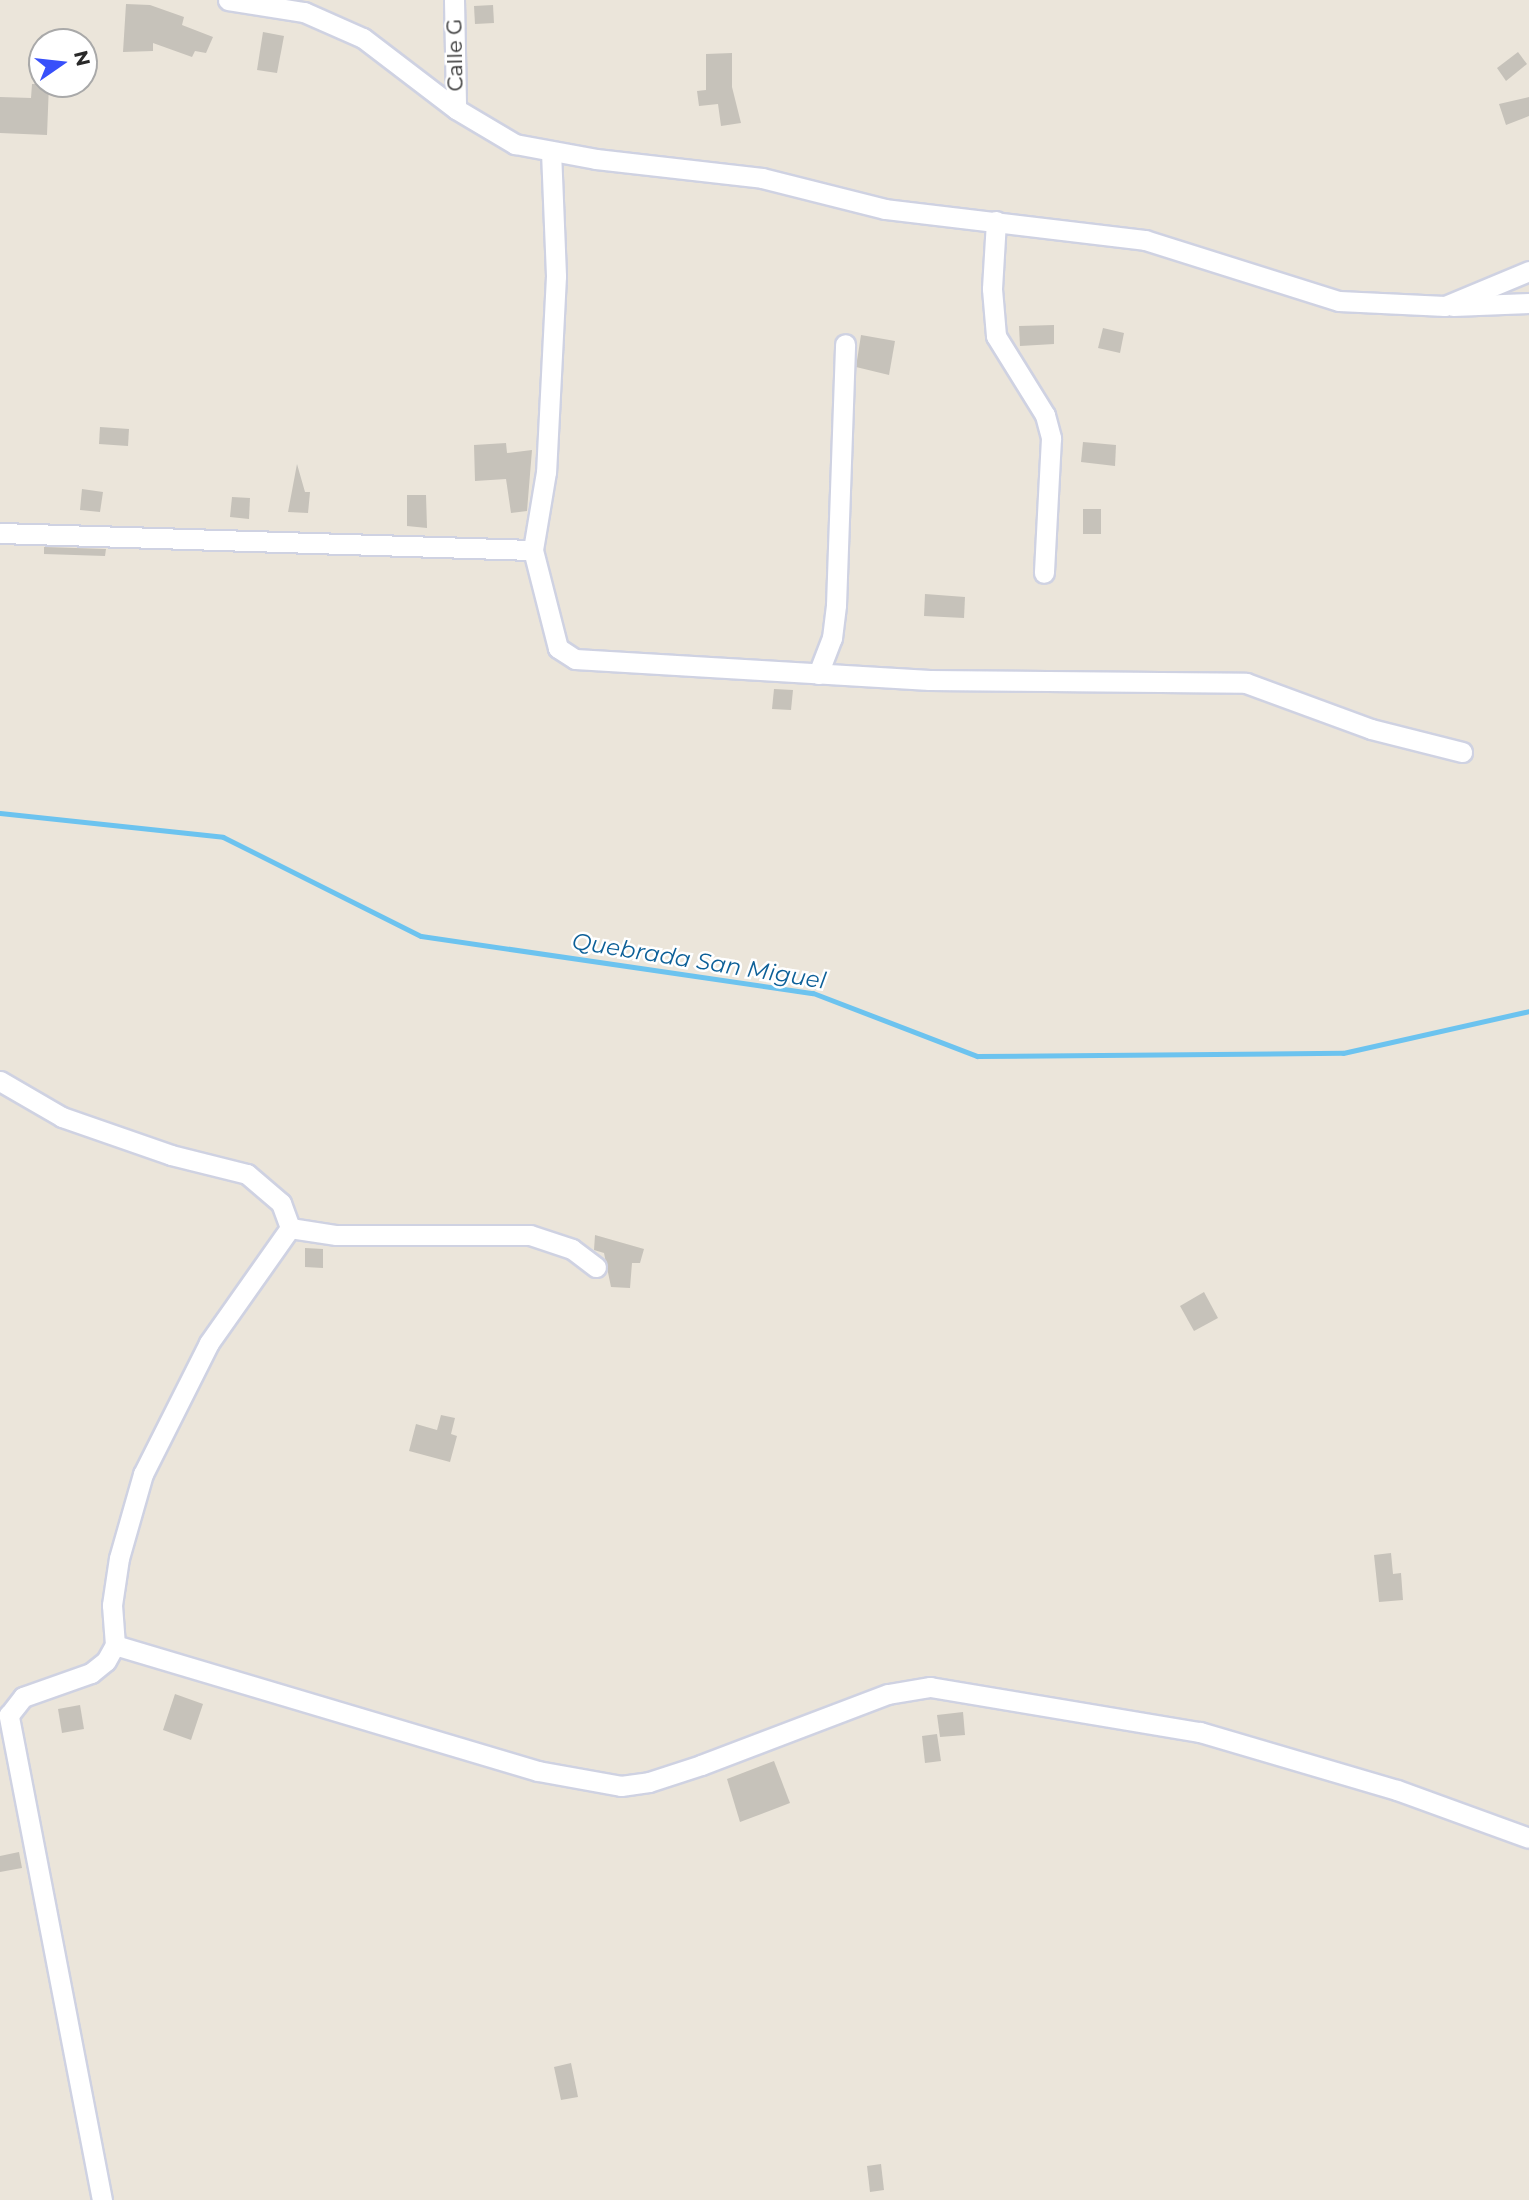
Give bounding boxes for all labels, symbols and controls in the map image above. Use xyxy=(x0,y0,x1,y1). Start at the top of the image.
street label: Calle G xyxy=(442,18,468,92)
north arrow xyxy=(28,28,98,98)
text: N xyxy=(69,48,95,69)
water label: Quebrada San Miguel xyxy=(570,927,828,995)

